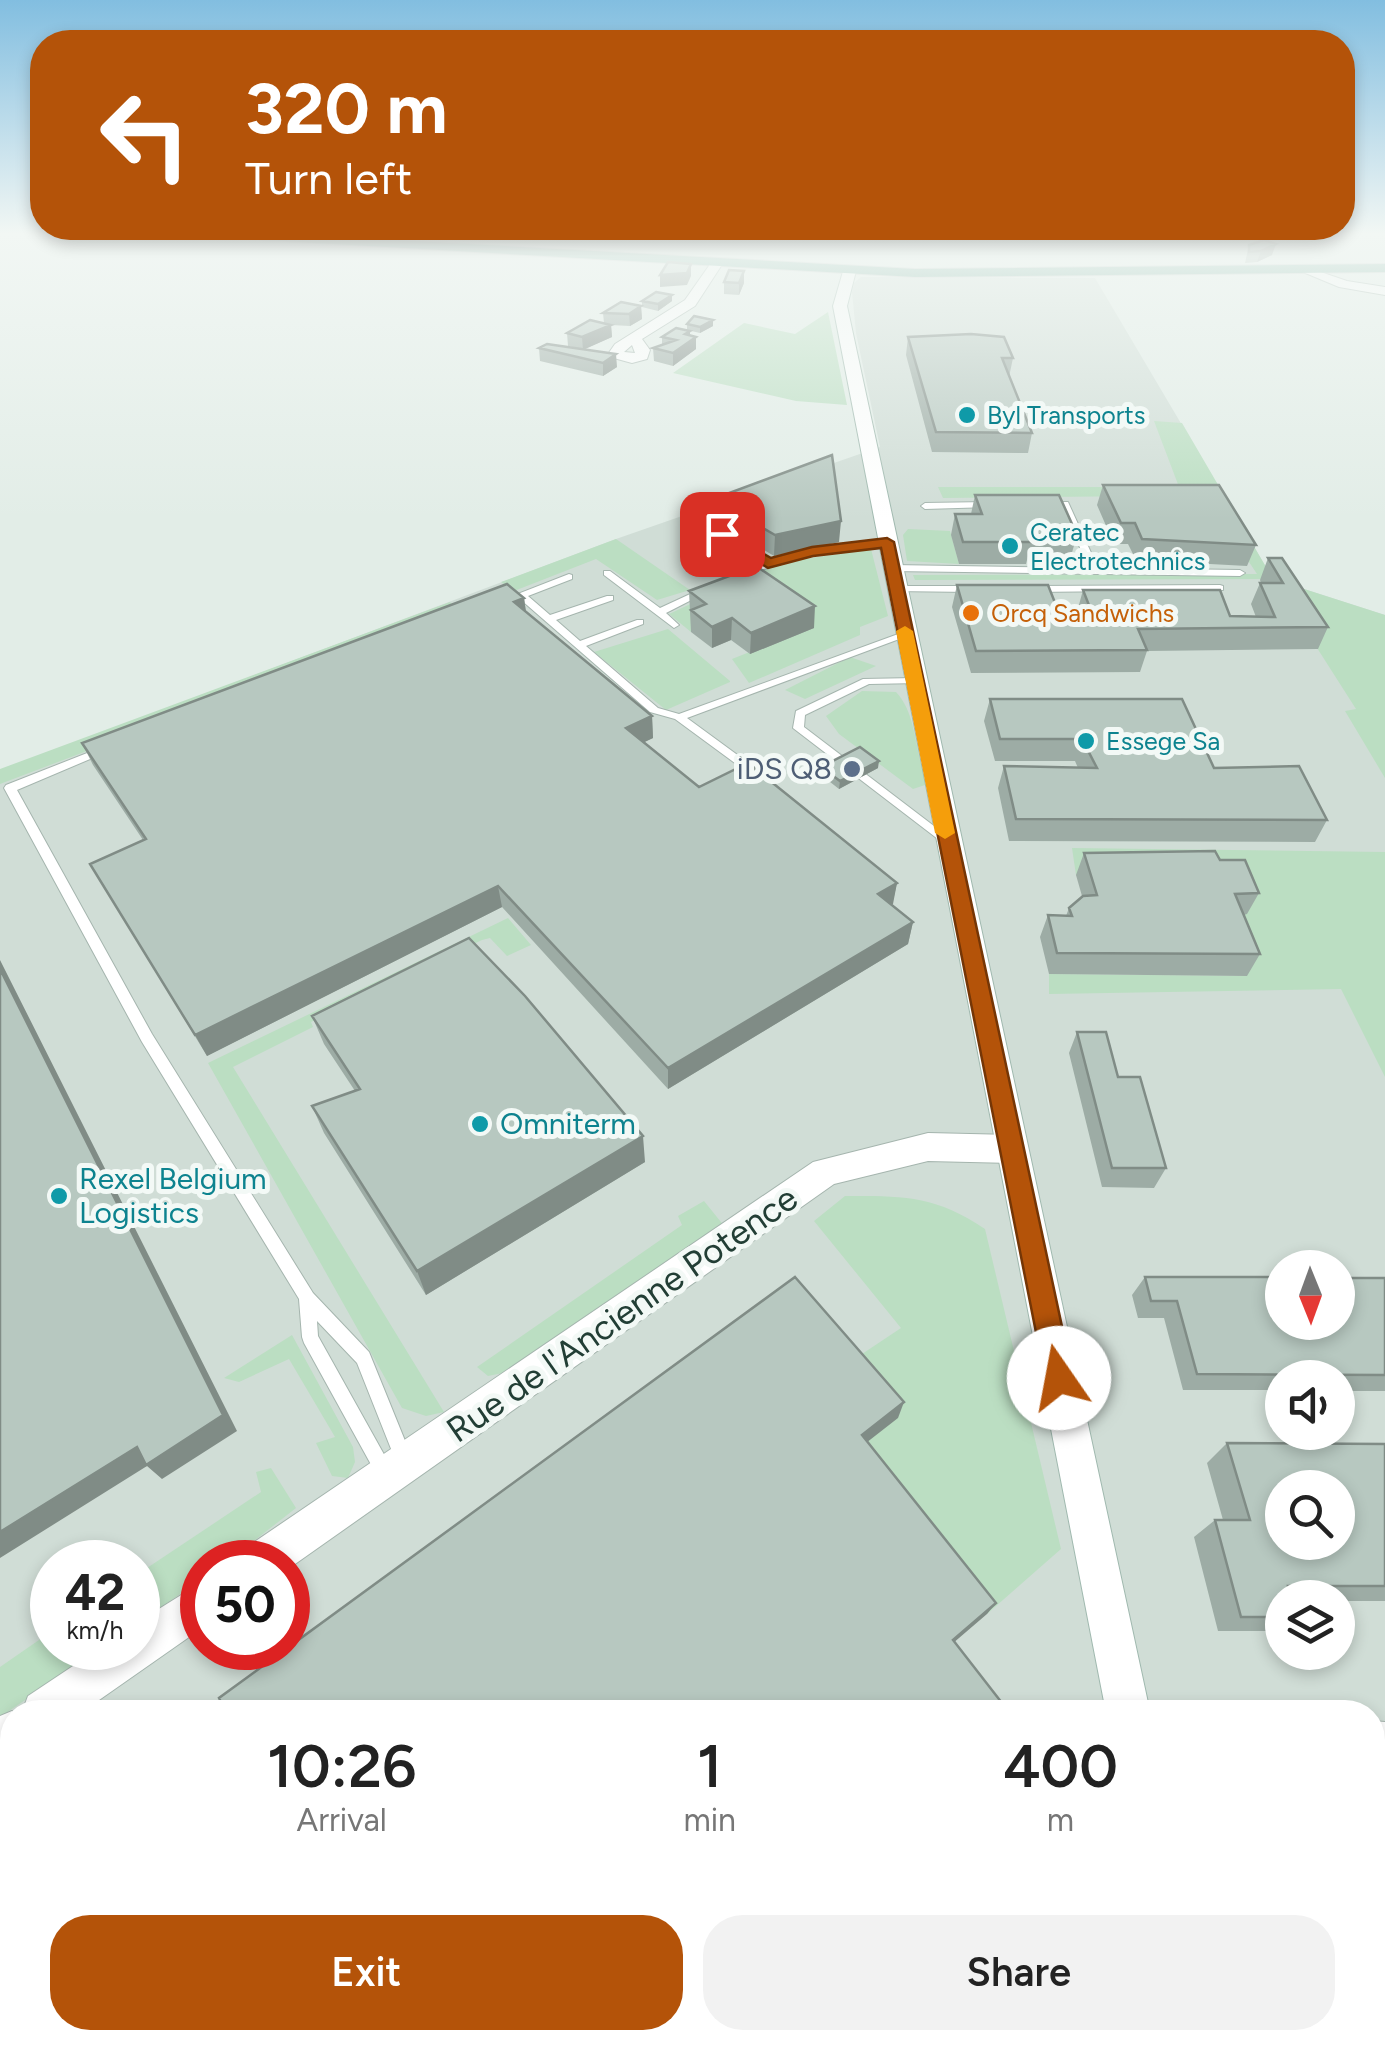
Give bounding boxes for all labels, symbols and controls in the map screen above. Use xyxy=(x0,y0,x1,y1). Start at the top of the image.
text: 320 m xyxy=(245,66,448,151)
icon: left xyxy=(80,70,210,200)
text: Turn left xyxy=(245,151,412,205)
place label: Byl Transports xyxy=(987,400,1145,430)
marker: Byl Transports xyxy=(956,404,978,426)
pin xyxy=(680,492,765,577)
icon: arrive xyxy=(695,507,750,562)
place label: Ceratec Electrotechnics xyxy=(1030,517,1205,576)
marker: Ceratec Electrotechnics xyxy=(999,535,1021,557)
place label: Orcq Sandwichs xyxy=(991,598,1174,628)
marker: Orcq Sandwichs xyxy=(960,602,982,624)
place label: Essege Sa xyxy=(1106,726,1220,756)
marker: Essege Sa xyxy=(1075,730,1097,752)
place label: iDS Q8 xyxy=(737,750,832,787)
marker: iDS Q8 xyxy=(841,758,863,780)
place label: Omniterm xyxy=(500,1105,636,1142)
marker: Omniterm xyxy=(469,1113,491,1135)
place label: Rexel Belgium Logistics xyxy=(79,1160,267,1231)
street label: Rue de l'Ancienne Potence xyxy=(439,1177,805,1451)
marker: Rexel Belgium Logistics xyxy=(48,1185,70,1207)
north arrow xyxy=(1265,1250,1355,1340)
map controls xyxy=(1265,1250,1355,1670)
position arrow xyxy=(1007,1326,1111,1430)
button: sound xyxy=(1265,1360,1355,1450)
button: search xyxy=(1265,1470,1355,1560)
speed limit sign: 50 xyxy=(180,1540,310,1670)
text: 42 xyxy=(65,1562,125,1623)
button: layers xyxy=(1265,1580,1355,1670)
text: km/h xyxy=(66,1615,124,1645)
text: 10:26 xyxy=(267,1730,416,1802)
text: 1 xyxy=(697,1730,722,1802)
text: 400 xyxy=(1003,1730,1118,1802)
text: Arrival xyxy=(297,1801,387,1839)
text: min xyxy=(683,1801,736,1839)
text: m xyxy=(1047,1801,1074,1839)
button: Exit xyxy=(50,1915,683,2030)
button: Share xyxy=(703,1915,1335,2030)

